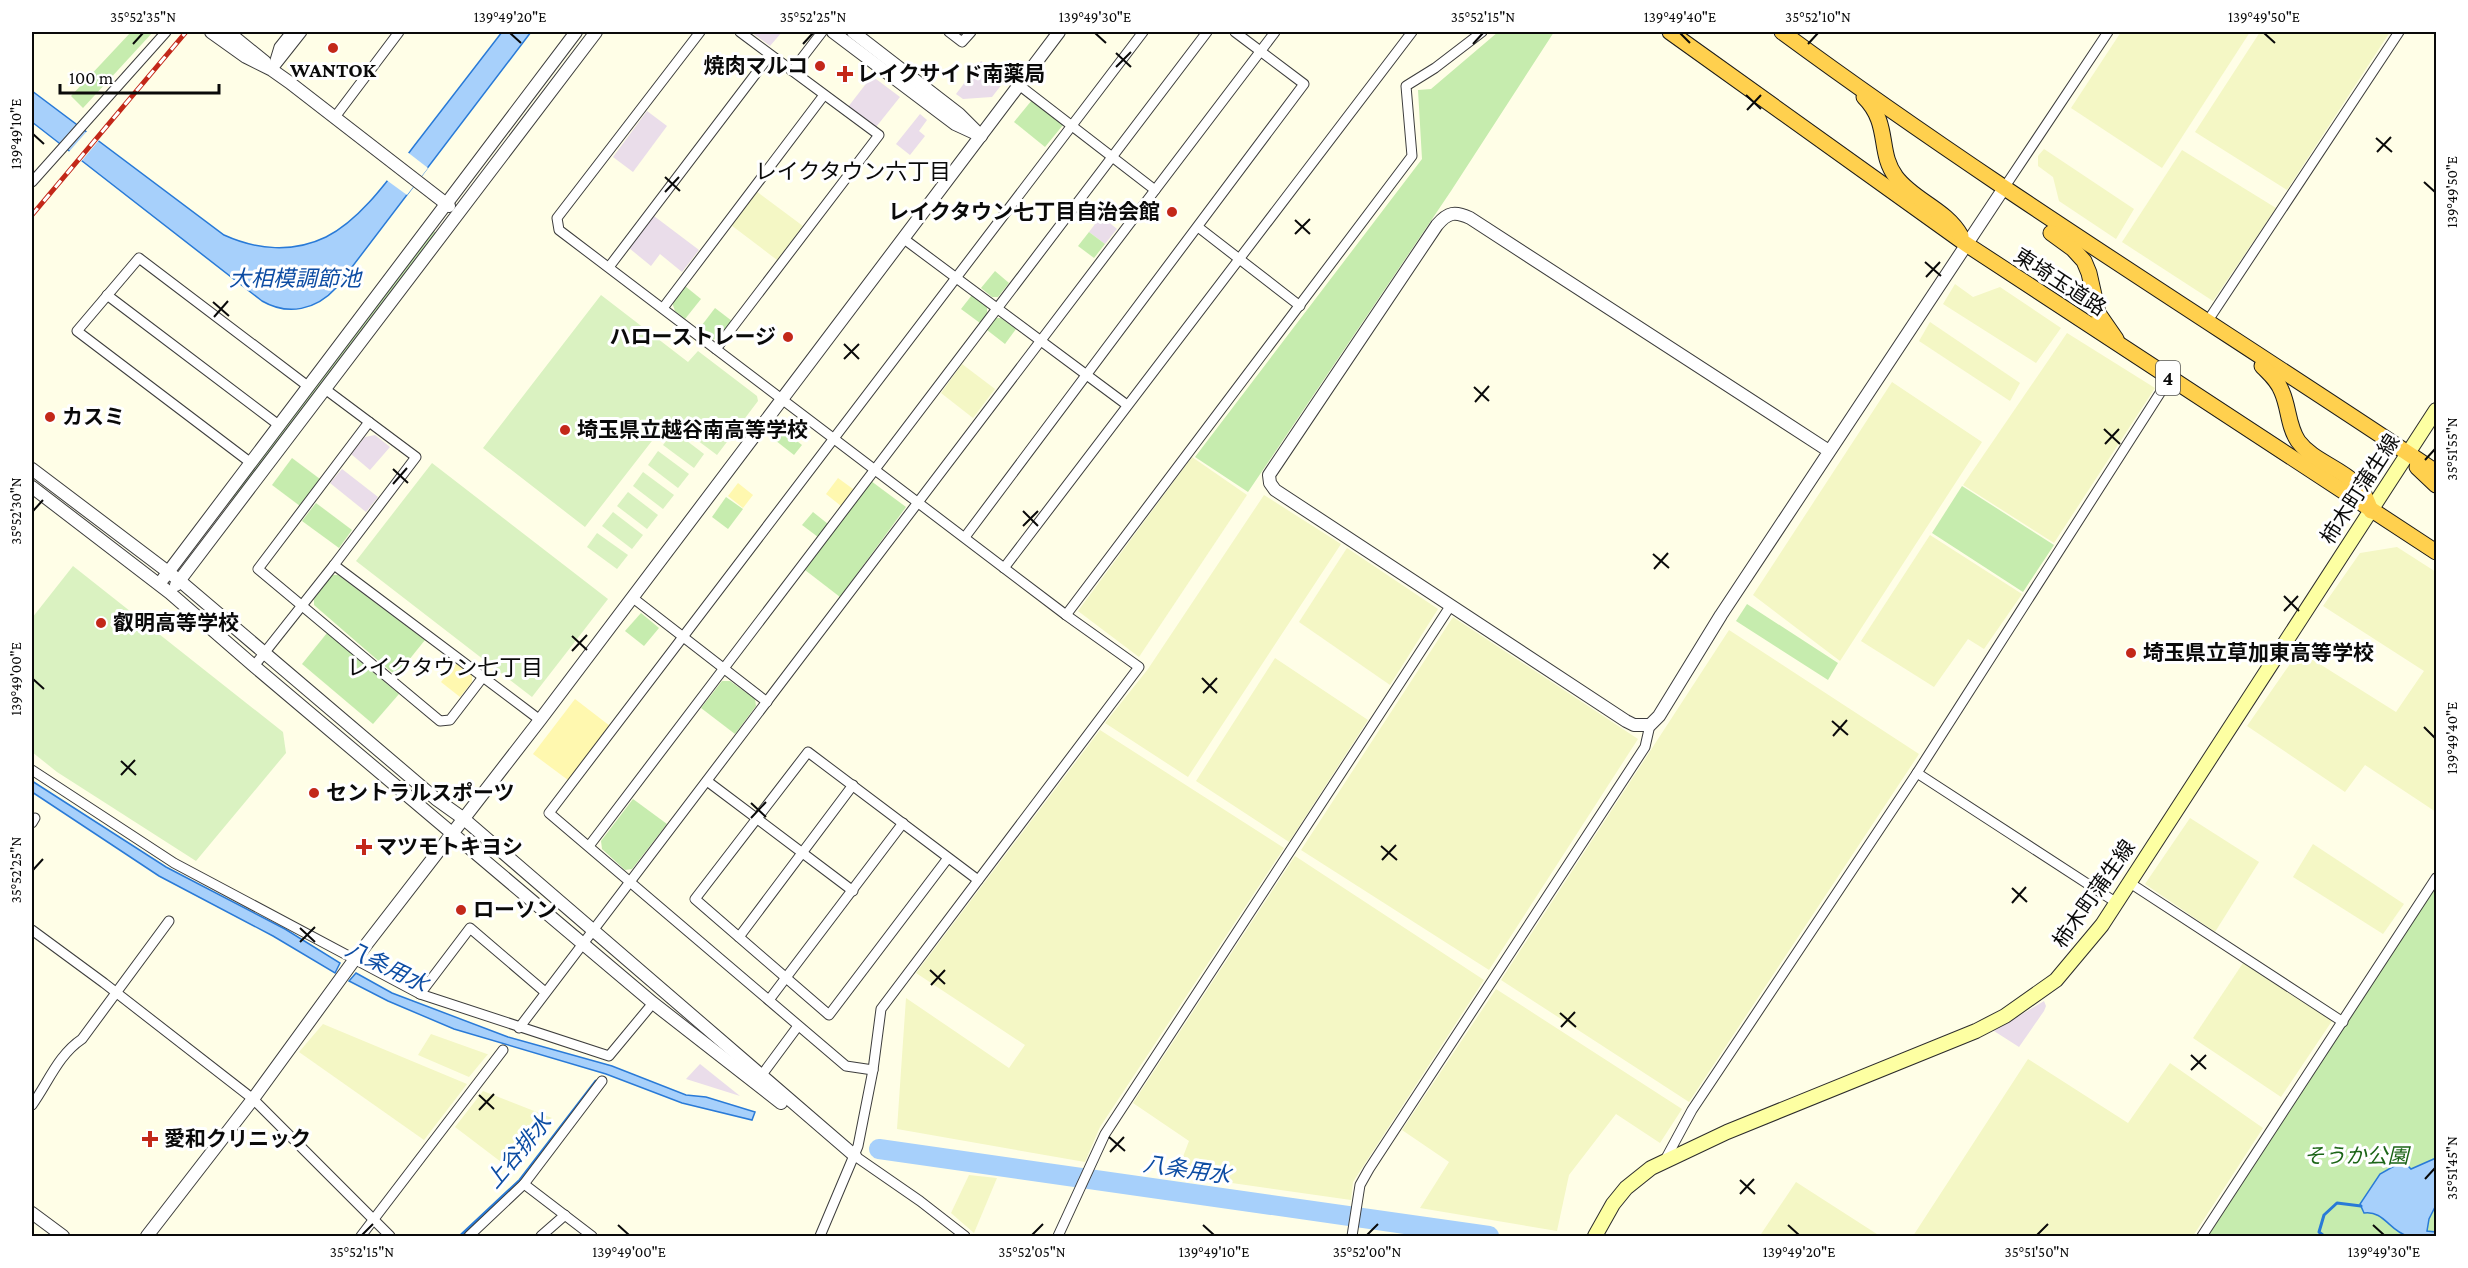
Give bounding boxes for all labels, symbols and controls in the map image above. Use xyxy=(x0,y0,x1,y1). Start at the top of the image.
text: 35°52'35"N xyxy=(110,9,176,25)
text: 139°49'20"E xyxy=(474,9,546,25)
text: 35°52'25"N xyxy=(780,9,846,25)
text: 139°49'30"E xyxy=(1059,9,1131,25)
text: 35°52'15"N xyxy=(1451,9,1515,25)
text: 139°49'40"E xyxy=(1644,9,1716,25)
text: 35°52'10"N xyxy=(1785,9,1851,25)
text: 139°49'50"E xyxy=(2228,9,2300,25)
marker: WANTOK xyxy=(326,41,340,55)
place label: 焼肉マルコ xyxy=(703,54,808,78)
scale bar xyxy=(60,57,219,95)
place label: WANTOK xyxy=(289,58,377,82)
marker: 焼肉マルコ xyxy=(813,59,827,73)
place label: レイクサイド南薬局 xyxy=(857,62,1046,86)
marker: レイクサイド南薬局 xyxy=(838,67,852,81)
text: 100 m xyxy=(69,68,114,88)
text: 139°49'10"E xyxy=(8,99,24,169)
text: 139°49'50"E xyxy=(2444,156,2460,228)
district label: レイクタウン六丁目 xyxy=(755,159,951,184)
place label: レイクタウン七丁目自治会館 xyxy=(888,200,1160,224)
marker: レイクタウン七丁目自治会館 xyxy=(1165,205,1179,219)
street label: 東埼玉道路 xyxy=(2009,243,2111,321)
water label: 大相模調節池 xyxy=(229,266,363,291)
place label: ハローストレージ xyxy=(609,325,776,349)
marker: ハローストレージ xyxy=(781,330,795,344)
road number: 4 xyxy=(2156,361,2180,395)
place label: カスミ xyxy=(62,405,125,429)
marker: カスミ xyxy=(43,410,57,424)
text: 35°51'55"N xyxy=(2444,417,2460,481)
place label: 埼玉県立越谷南高等学校 xyxy=(577,418,808,442)
marker: 埼玉県立越谷南高等学校 xyxy=(558,423,572,437)
street label: 柿木町蒲生線 xyxy=(2316,430,2404,548)
text: 35°52'30"N xyxy=(8,477,24,545)
place label: 叡明高等学校 xyxy=(113,611,239,635)
marker: 叡明高等学校 xyxy=(94,616,108,630)
place label: 埼玉県立草加東高等学校 xyxy=(2143,641,2374,665)
text: 139°49'00"E xyxy=(8,642,24,716)
marker: 埼玉県立草加東高等学校 xyxy=(2124,646,2138,660)
district label: レイクタウン七丁目 xyxy=(347,655,543,680)
text: 139°49'40"E xyxy=(2444,702,2460,774)
place label: セントラルスポーツ xyxy=(326,781,515,805)
marker: セントラルスポーツ xyxy=(307,786,321,800)
place label: マツモトキヨシ xyxy=(376,835,523,859)
street label: 柿木町蒲生線 xyxy=(2048,836,2140,952)
text: 35°52'25"N xyxy=(8,837,24,903)
marker: マツモトキヨシ xyxy=(357,840,371,854)
place label: ローソン xyxy=(473,898,557,922)
marker: ローソン xyxy=(454,903,468,917)
water label: 八条用水 xyxy=(342,936,434,998)
water label: 上谷排水 xyxy=(481,1108,558,1193)
place label: 愛和クリニック xyxy=(164,1127,311,1151)
marker: 愛和クリニック xyxy=(141,1130,159,1148)
text: 35°51'45"N xyxy=(2444,1136,2460,1200)
park label: そうか公園 xyxy=(2304,1144,2411,1168)
water label: 八条用水 xyxy=(1142,1151,1234,1188)
text: 35°52'15"N xyxy=(330,1244,394,1260)
text: 139°49'00"E xyxy=(592,1244,666,1260)
text: 35°52'05"N xyxy=(998,1244,1066,1260)
text: 139°49'10"E xyxy=(1179,1244,1249,1260)
text: 35°52'00"N xyxy=(1333,1244,1401,1260)
text: 139°49'20"E xyxy=(1763,1244,1835,1260)
text: 35°51'50"N xyxy=(2005,1244,2070,1260)
text: 139°49'30"E xyxy=(2348,1244,2420,1260)

